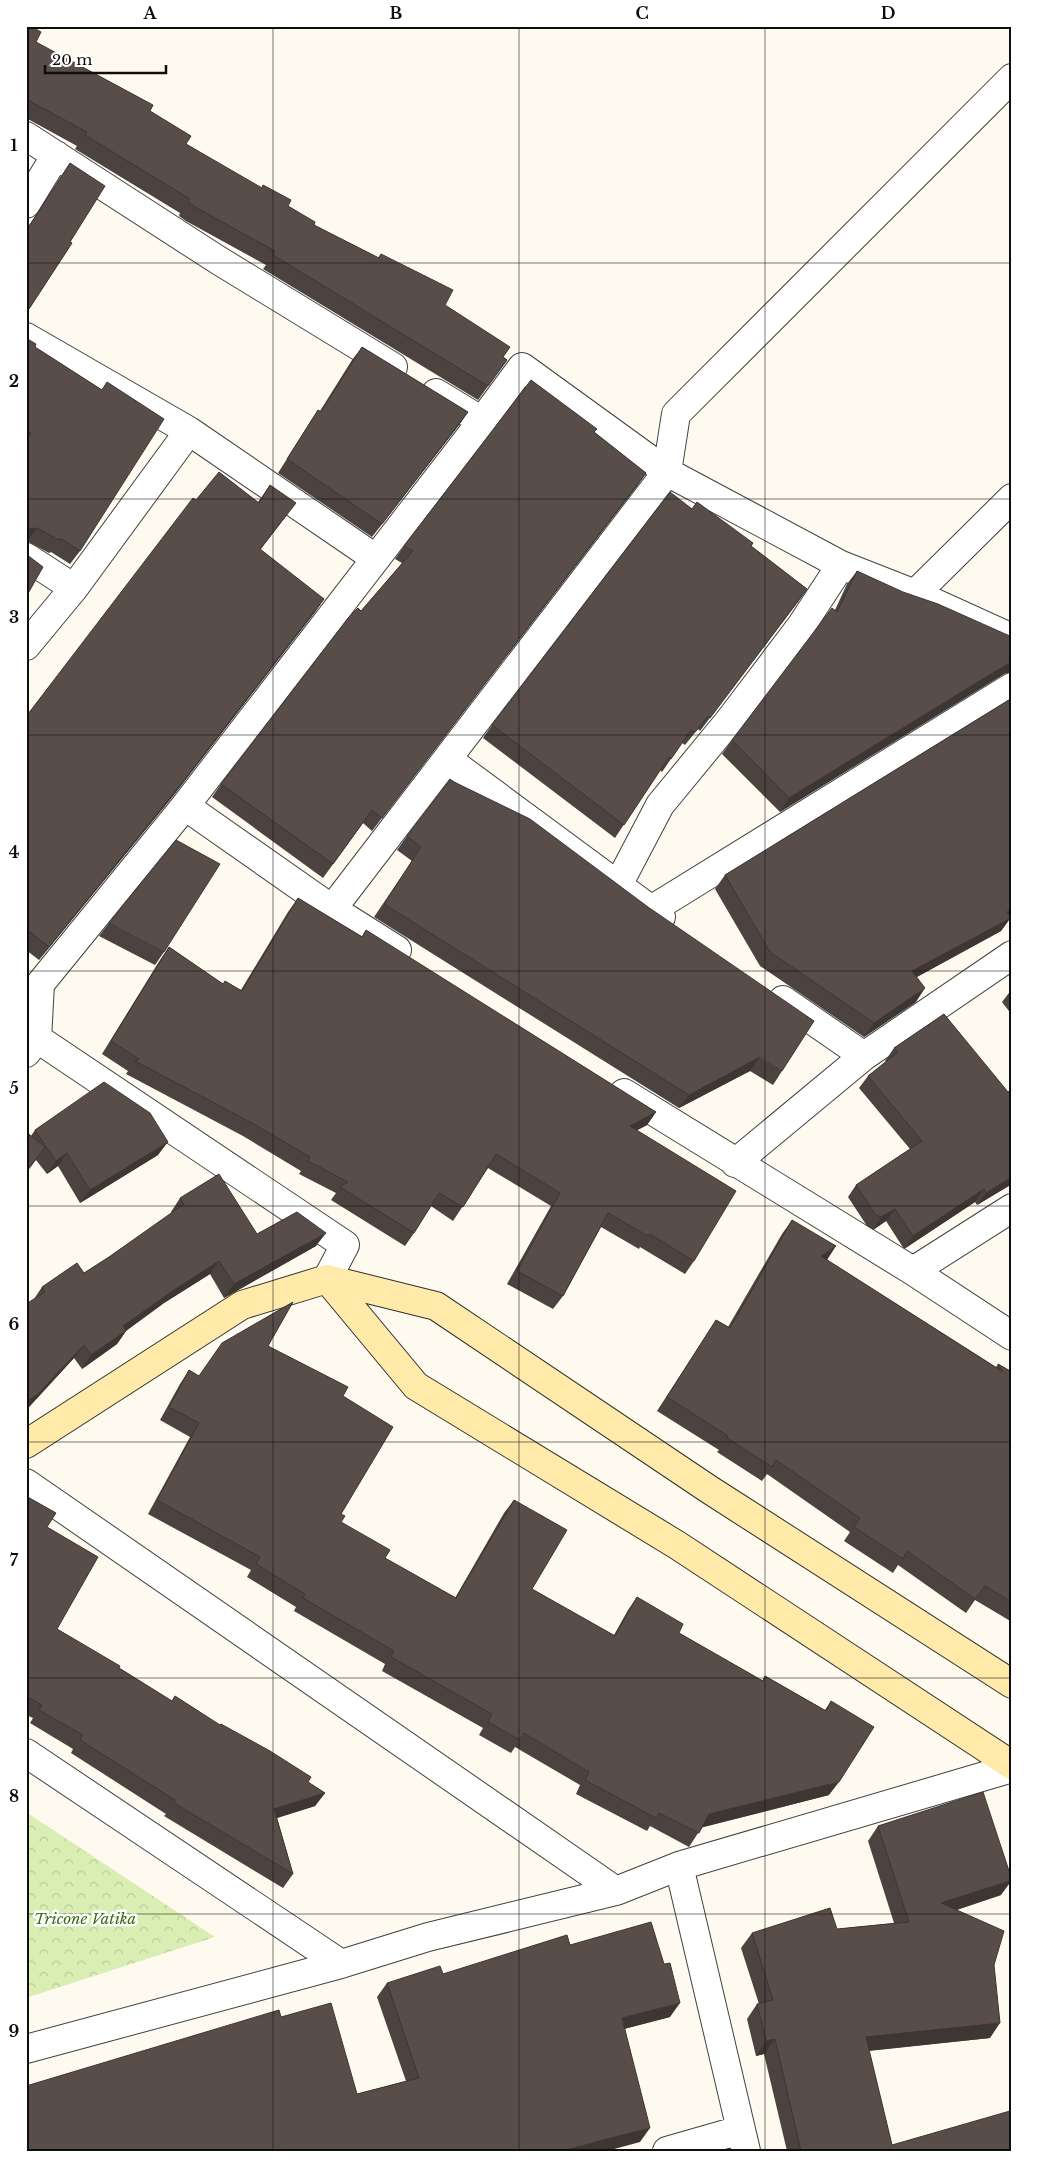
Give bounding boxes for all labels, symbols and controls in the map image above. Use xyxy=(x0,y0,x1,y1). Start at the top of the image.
text: A xyxy=(143,3,158,23)
text: B xyxy=(390,3,403,23)
text: C xyxy=(635,3,649,23)
text: D xyxy=(881,3,895,23)
scale bar xyxy=(45,42,166,74)
text: 20 m xyxy=(52,50,92,69)
text: 1 xyxy=(11,135,18,155)
text: 2 xyxy=(9,371,19,391)
text: 3 xyxy=(9,607,19,627)
text: 4 xyxy=(9,842,19,862)
text: 5 xyxy=(9,1078,19,1098)
text: 6 xyxy=(9,1314,20,1334)
text: 7 xyxy=(10,1550,19,1570)
text: 8 xyxy=(9,1786,19,1806)
park label: Tricone Vatika xyxy=(34,1909,136,1928)
text: 9 xyxy=(9,2021,20,2041)

